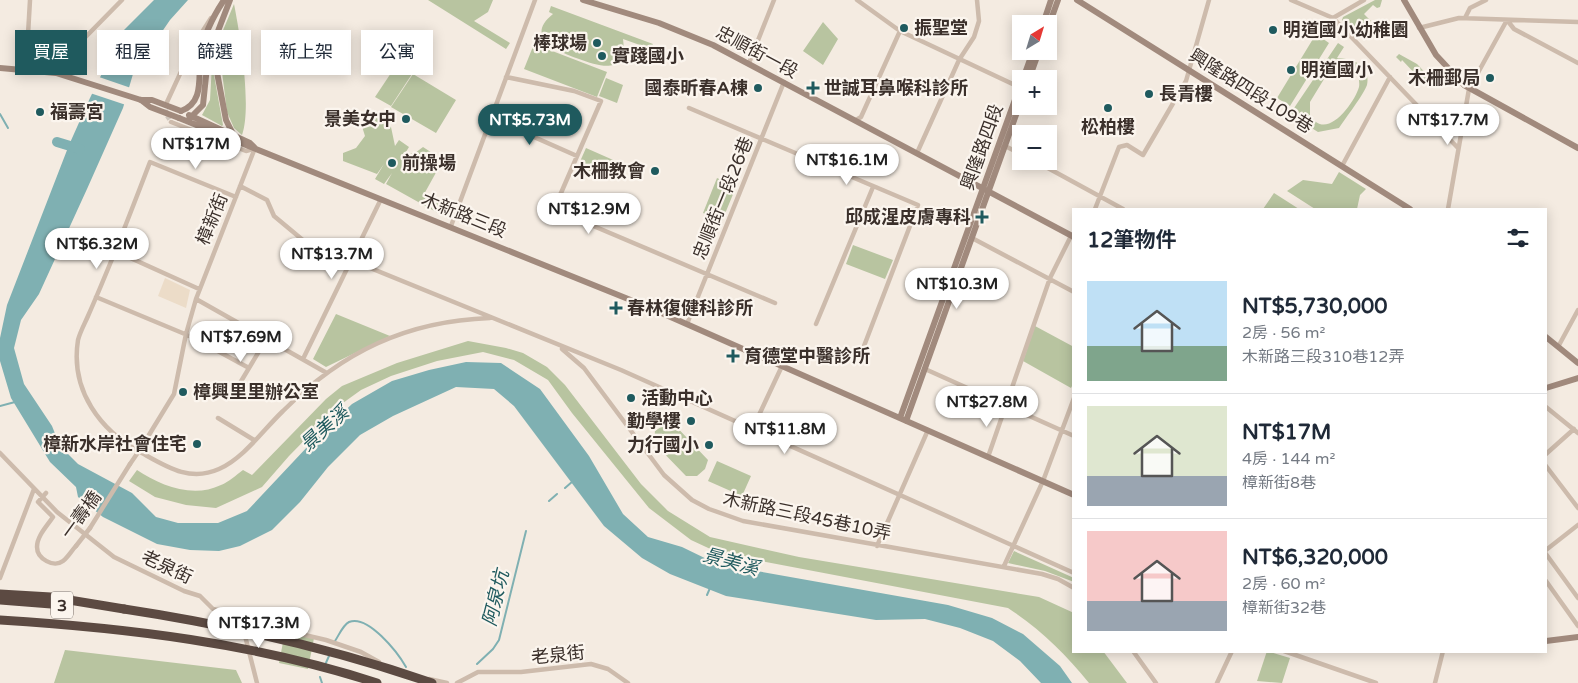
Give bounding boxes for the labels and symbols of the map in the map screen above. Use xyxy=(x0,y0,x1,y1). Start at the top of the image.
north arrow xyxy=(1012,15,1058,60)
place label: 振聖堂 xyxy=(914,17,968,39)
place label: 明道國小幼稚園 xyxy=(1283,19,1409,41)
street label: 忠順街一段 xyxy=(712,21,802,83)
marker: 振聖堂 xyxy=(898,22,910,34)
marker: 明道國小幼稚園 xyxy=(1267,24,1279,36)
place label: 棒球場 xyxy=(533,32,587,54)
marker: 棒球場 xyxy=(591,37,603,49)
street label: 興隆路四段109巷 xyxy=(1185,44,1317,138)
place label: 實踐國小 xyxy=(612,45,684,67)
marker: 實踐國小 xyxy=(596,50,608,62)
place label: 明道國小 xyxy=(1301,59,1373,81)
marker: 明道國小 xyxy=(1285,64,1297,76)
place label: 木柵郵局 xyxy=(1408,67,1480,89)
marker: 木柵郵局 xyxy=(1484,72,1496,84)
place label: 國泰昕春A棟 xyxy=(645,77,748,99)
place label: 世誠耳鼻喉科診所 xyxy=(824,77,968,99)
marker: 世誠耳鼻喉科診所 xyxy=(806,81,820,95)
marker: 國泰昕春A棟 xyxy=(752,82,764,94)
place label: 長青樓 xyxy=(1159,83,1213,105)
marker: 長青樓 xyxy=(1143,88,1155,100)
place label: 福壽宮 xyxy=(50,101,104,123)
street label: 興隆路四段 xyxy=(956,101,1008,193)
marker: 松柏樓 xyxy=(1102,102,1114,114)
pin: NT$5.73M xyxy=(478,104,582,146)
pin: NT$17.7M xyxy=(1396,104,1500,146)
marker: 福壽宮 xyxy=(34,106,46,118)
place label: 景美女中 xyxy=(324,108,396,130)
marker: 景美女中 xyxy=(400,113,412,125)
place label: 松柏樓 xyxy=(1081,116,1135,138)
pin: NT$17M xyxy=(155,128,237,170)
street label: 忠順街一段26巷 xyxy=(688,133,758,263)
pin: NT$16.1M xyxy=(795,144,899,186)
place label: 前操場 xyxy=(402,152,456,174)
marker: 前操場 xyxy=(386,157,398,169)
place label: 木柵教會 xyxy=(573,160,646,182)
marker: 木柵教會 xyxy=(649,165,661,177)
street label: 木新路三段 xyxy=(418,188,510,242)
street label: 樟新街 xyxy=(192,190,232,248)
pin: NT$12.9M xyxy=(537,192,641,235)
place label: 邱成湦皮膚專科 xyxy=(845,206,971,228)
marker: 邱成湦皮膚專科 xyxy=(975,210,989,224)
pin: NT$6.32M xyxy=(45,228,149,270)
pin: NT$13.7M xyxy=(280,238,384,280)
pin: NT$10.3M xyxy=(905,268,1009,310)
place label: 春林復健科診所 xyxy=(627,297,753,319)
marker: 春林復健科診所 xyxy=(609,301,623,315)
pin: NT$7.69M xyxy=(189,320,293,363)
place label: 育德堂中醫診所 xyxy=(744,345,870,367)
marker: 育德堂中醫診所 xyxy=(726,349,740,363)
place label: 樟興里里辦公室 xyxy=(193,381,319,403)
marker: 樟興里里辦公室 xyxy=(177,386,189,398)
pin: NT$27.8M xyxy=(935,386,1039,428)
place label: 活動中心 xyxy=(641,387,713,409)
marker: 活動中心 xyxy=(625,392,637,404)
water label: 景美溪 xyxy=(296,399,355,456)
place label: 勤學樓 xyxy=(627,410,681,432)
pin: NT$11.8M xyxy=(733,412,837,455)
marker: 勤學樓 xyxy=(685,415,697,427)
place label: 樟新水岸社會住宅 xyxy=(43,433,187,455)
place label: 力行國小 xyxy=(627,434,699,456)
marker: 樟新水岸社會住宅 xyxy=(191,438,203,450)
marker: 力行國小 xyxy=(703,439,715,451)
street label: 一壽橋 xyxy=(56,487,106,543)
street label: 木新路三段45巷10弄 xyxy=(721,487,893,545)
water label: 景美溪 xyxy=(700,544,764,581)
street label: 老泉街 xyxy=(138,546,196,588)
water label: 阿泉坑 xyxy=(478,565,514,629)
road number: 3 xyxy=(51,592,73,618)
pin: NT$17.3M xyxy=(207,606,311,649)
street label: 老泉街 xyxy=(530,641,586,669)

